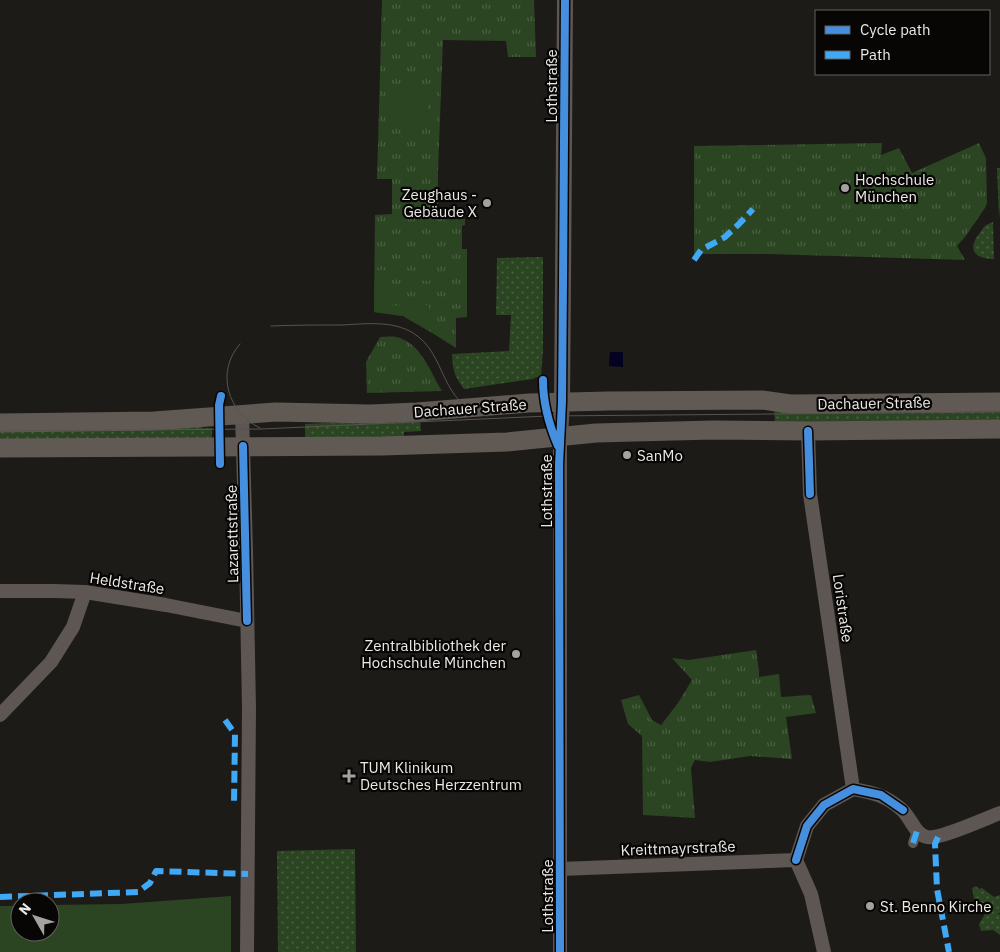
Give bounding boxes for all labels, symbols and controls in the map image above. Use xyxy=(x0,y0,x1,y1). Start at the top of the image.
legend xyxy=(815,10,990,75)
text: Cycle path xyxy=(860,20,931,39)
text: Path xyxy=(860,45,891,64)
street label: Lothstraße xyxy=(542,49,561,123)
place label: Hochschule München xyxy=(855,170,934,206)
marker: Hochschule München xyxy=(839,182,851,194)
place label: Zeughaus - Gebäude X xyxy=(402,185,477,221)
marker: Zeughaus - Gebäude X xyxy=(481,197,493,209)
street label: Dachauer Straße xyxy=(817,393,931,413)
street label: Dachauer Straße xyxy=(413,395,527,421)
place label: SanMo xyxy=(637,446,683,465)
marker: SanMo xyxy=(621,449,633,461)
street label: Lothstraße xyxy=(537,454,556,528)
street label: Lazarettstraße xyxy=(222,485,242,583)
street label: Heldstraße xyxy=(88,568,166,598)
street label: Loristraße xyxy=(829,573,857,643)
place label: Zentralbibliothek der Hochschule München xyxy=(361,636,506,672)
marker: Zentralbibliothek der Hochschule München xyxy=(510,648,522,660)
place label: TUM Klinikum Deutsches Herzzentrum xyxy=(360,758,522,794)
marker: TUM Klinikum Deutsches Herzzentrum xyxy=(342,769,356,783)
street label: Kreittmayrstraße xyxy=(620,836,736,860)
street label: Lothstraße xyxy=(538,859,557,933)
north arrow xyxy=(10,892,60,942)
place label: St. Benno Kirche xyxy=(880,897,992,916)
text: N xyxy=(15,899,35,918)
marker: St. Benno Kirche xyxy=(864,900,876,912)

